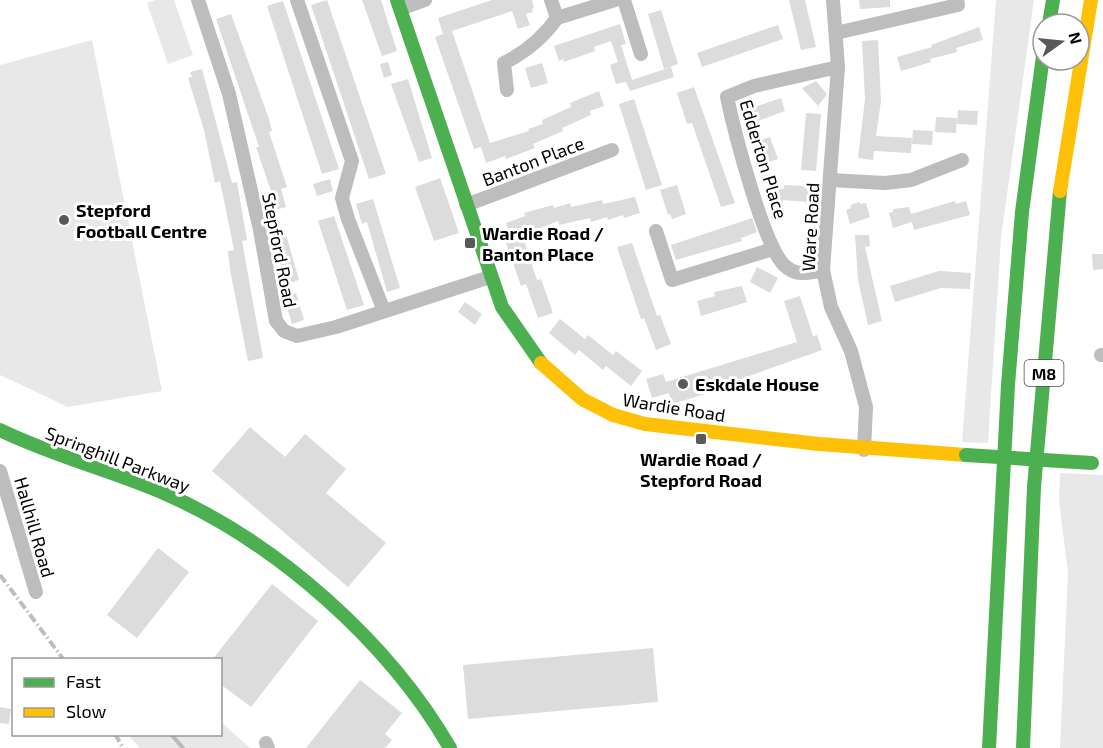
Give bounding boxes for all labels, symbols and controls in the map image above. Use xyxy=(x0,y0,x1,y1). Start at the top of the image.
north arrow xyxy=(1031,12,1091,72)
text: N xyxy=(1065,30,1087,46)
street label: Edderton Place xyxy=(735,97,793,221)
street label: Banton Place xyxy=(479,132,587,190)
street label: Ware Road xyxy=(797,182,823,272)
street label: Stepford Road xyxy=(258,191,302,309)
place label: Stepford Football Centre xyxy=(76,199,207,242)
marker: Stepford Football Centre xyxy=(57,213,71,227)
place label: Wardie Road / Banton Place xyxy=(482,222,604,265)
marker: Wardie Road / Banton Place xyxy=(463,236,477,250)
road number: M8 xyxy=(1024,360,1064,386)
place label: Eskdale House xyxy=(695,373,819,395)
marker: Eskdale House xyxy=(676,377,690,391)
street label: Wardie Road xyxy=(621,388,727,426)
street label: Springhill Parkway xyxy=(43,421,194,497)
marker: Wardie Road / Stepford Road xyxy=(694,432,708,446)
place label: Wardie Road / Stepford Road xyxy=(640,448,762,491)
street label: Hallhill Road xyxy=(10,474,60,580)
legend xyxy=(12,658,222,736)
text: Fast xyxy=(66,670,101,692)
text: Slow xyxy=(66,700,107,722)

